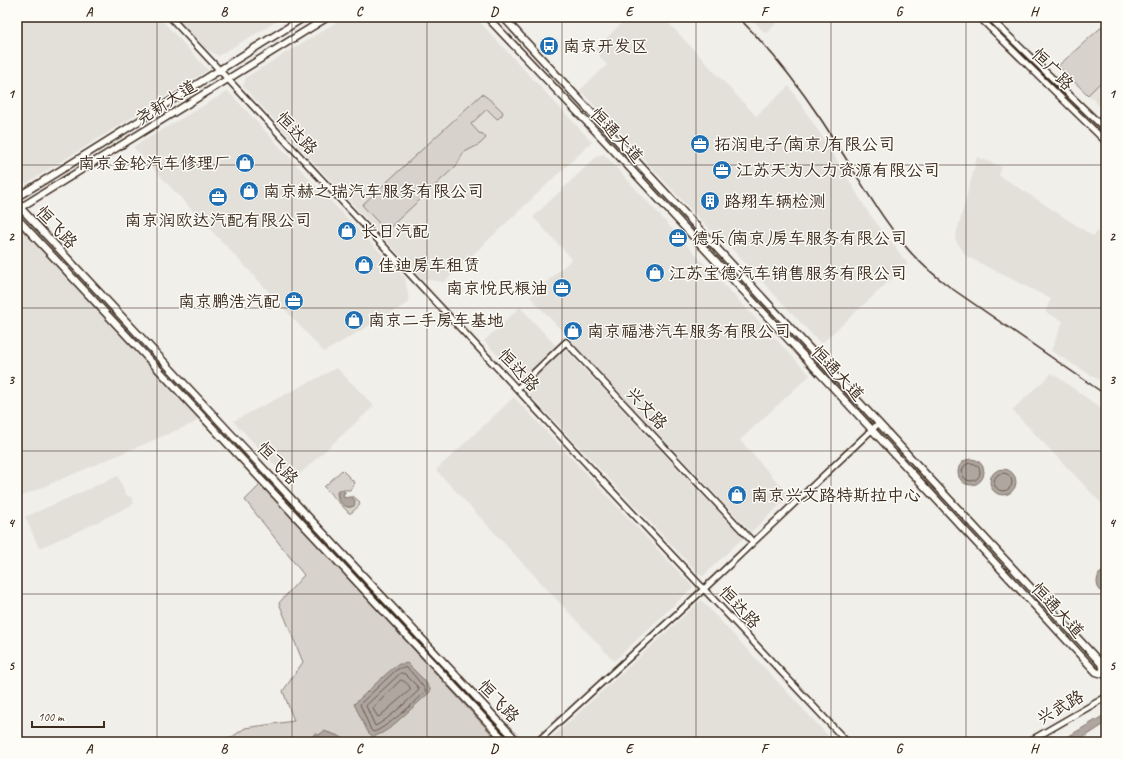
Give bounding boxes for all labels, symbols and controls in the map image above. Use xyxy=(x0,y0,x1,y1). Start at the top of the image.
text: A xyxy=(86,4,94,20)
text: B xyxy=(221,4,229,20)
text: C xyxy=(356,4,364,20)
text: D xyxy=(490,4,499,20)
text: E xyxy=(626,4,635,20)
text: F xyxy=(761,4,770,20)
text: G xyxy=(896,4,904,20)
text: H xyxy=(1030,4,1040,20)
bus stop icon: 南京开发区 xyxy=(538,35,560,57)
place label: 南京开发区 xyxy=(563,36,648,57)
street label: 恒广路 xyxy=(1027,44,1078,95)
street label: 尧新大道 xyxy=(132,76,201,129)
text: 1 xyxy=(8,86,16,102)
text: 1 xyxy=(1109,86,1117,102)
street label: 恒通大道 xyxy=(586,103,648,167)
street label: 恒达路 xyxy=(272,108,322,159)
office icon: 拓润电子(南京)有限公司 xyxy=(689,133,711,155)
place label: 拓润电子(南京)有限公司 xyxy=(714,134,895,155)
shop icon: 南京金轮汽车修理厂 xyxy=(234,152,256,174)
place label: 南京金轮汽车修理厂 xyxy=(78,153,231,174)
office icon: 江苏天为人力资源有限公司 xyxy=(711,159,733,181)
place label: 江苏天为人力资源有限公司 xyxy=(736,160,940,181)
shop icon: 南京赫之瑞汽车服务有限公司 xyxy=(238,180,260,202)
place label: 南京赫之瑞汽车服务有限公司 xyxy=(263,181,484,202)
office icon: 南京润欧达汽配有限公司 xyxy=(207,186,229,208)
building icon: 路翔车辆检测 xyxy=(699,190,721,212)
place label: 路翔车辆检测 xyxy=(724,191,826,212)
street label: 恒飞路 xyxy=(32,202,82,253)
place label: 南京润欧达汽配有限公司 xyxy=(125,210,312,231)
shop icon: 长日汽配 xyxy=(336,220,358,242)
place label: 长日汽配 xyxy=(361,221,429,242)
office icon: 德乐(南京)房车服务有限公司 xyxy=(667,227,689,249)
place label: 德乐(南京)房车服务有限公司 xyxy=(692,228,907,249)
text: 2 xyxy=(8,229,15,245)
text: 2 xyxy=(1109,229,1116,245)
shop icon: 佳迪房车租赁 xyxy=(353,254,375,276)
place label: 佳迪房车租赁 xyxy=(378,255,480,276)
shop icon: 江苏宝德汽车销售服务有限公司 xyxy=(644,262,666,284)
place label: 江苏宝德汽车销售服务有限公司 xyxy=(669,263,907,284)
office icon: 南京悦民粮油 xyxy=(551,277,573,299)
place label: 南京悦民粮油 xyxy=(446,278,548,299)
office icon: 南京鹏浩汽配 xyxy=(283,290,305,312)
place label: 南京鹏浩汽配 xyxy=(178,291,280,312)
shop icon: 南京二手房车基地 xyxy=(343,309,365,331)
place label: 南京二手房车基地 xyxy=(368,310,504,331)
shop icon: 南京福港汽车服务有限公司 xyxy=(562,320,584,342)
place label: 南京福港汽车服务有限公司 xyxy=(587,321,791,342)
street label: 恒通大道 xyxy=(807,341,869,405)
street label: 恒达路 xyxy=(494,345,544,396)
text: 3 xyxy=(8,372,15,388)
text: 3 xyxy=(1109,372,1116,388)
street label: 兴文路 xyxy=(622,383,672,434)
street label: 恒飞路 xyxy=(253,438,303,489)
shop icon: 南京兴文路特斯拉中心 xyxy=(726,484,748,506)
place label: 南京兴文路特斯拉中心 xyxy=(751,485,921,506)
text: 4 xyxy=(8,515,16,531)
text: 4 xyxy=(1109,515,1117,531)
street label: 恒通大道 xyxy=(1027,578,1089,642)
street label: 恒达路 xyxy=(715,582,765,633)
text: 5 xyxy=(8,658,15,674)
text: 5 xyxy=(1109,658,1116,674)
street label: 恒飞路 xyxy=(474,676,524,727)
street label: 兴武路 xyxy=(1033,686,1088,729)
scale bar xyxy=(32,703,104,729)
text: 100 m xyxy=(38,709,65,725)
text: A xyxy=(86,741,94,757)
text: B xyxy=(221,741,229,757)
text: C xyxy=(356,741,364,757)
text: D xyxy=(490,741,499,757)
text: E xyxy=(626,741,635,757)
text: F xyxy=(761,741,770,757)
text: G xyxy=(896,741,904,757)
text: H xyxy=(1030,741,1040,757)

